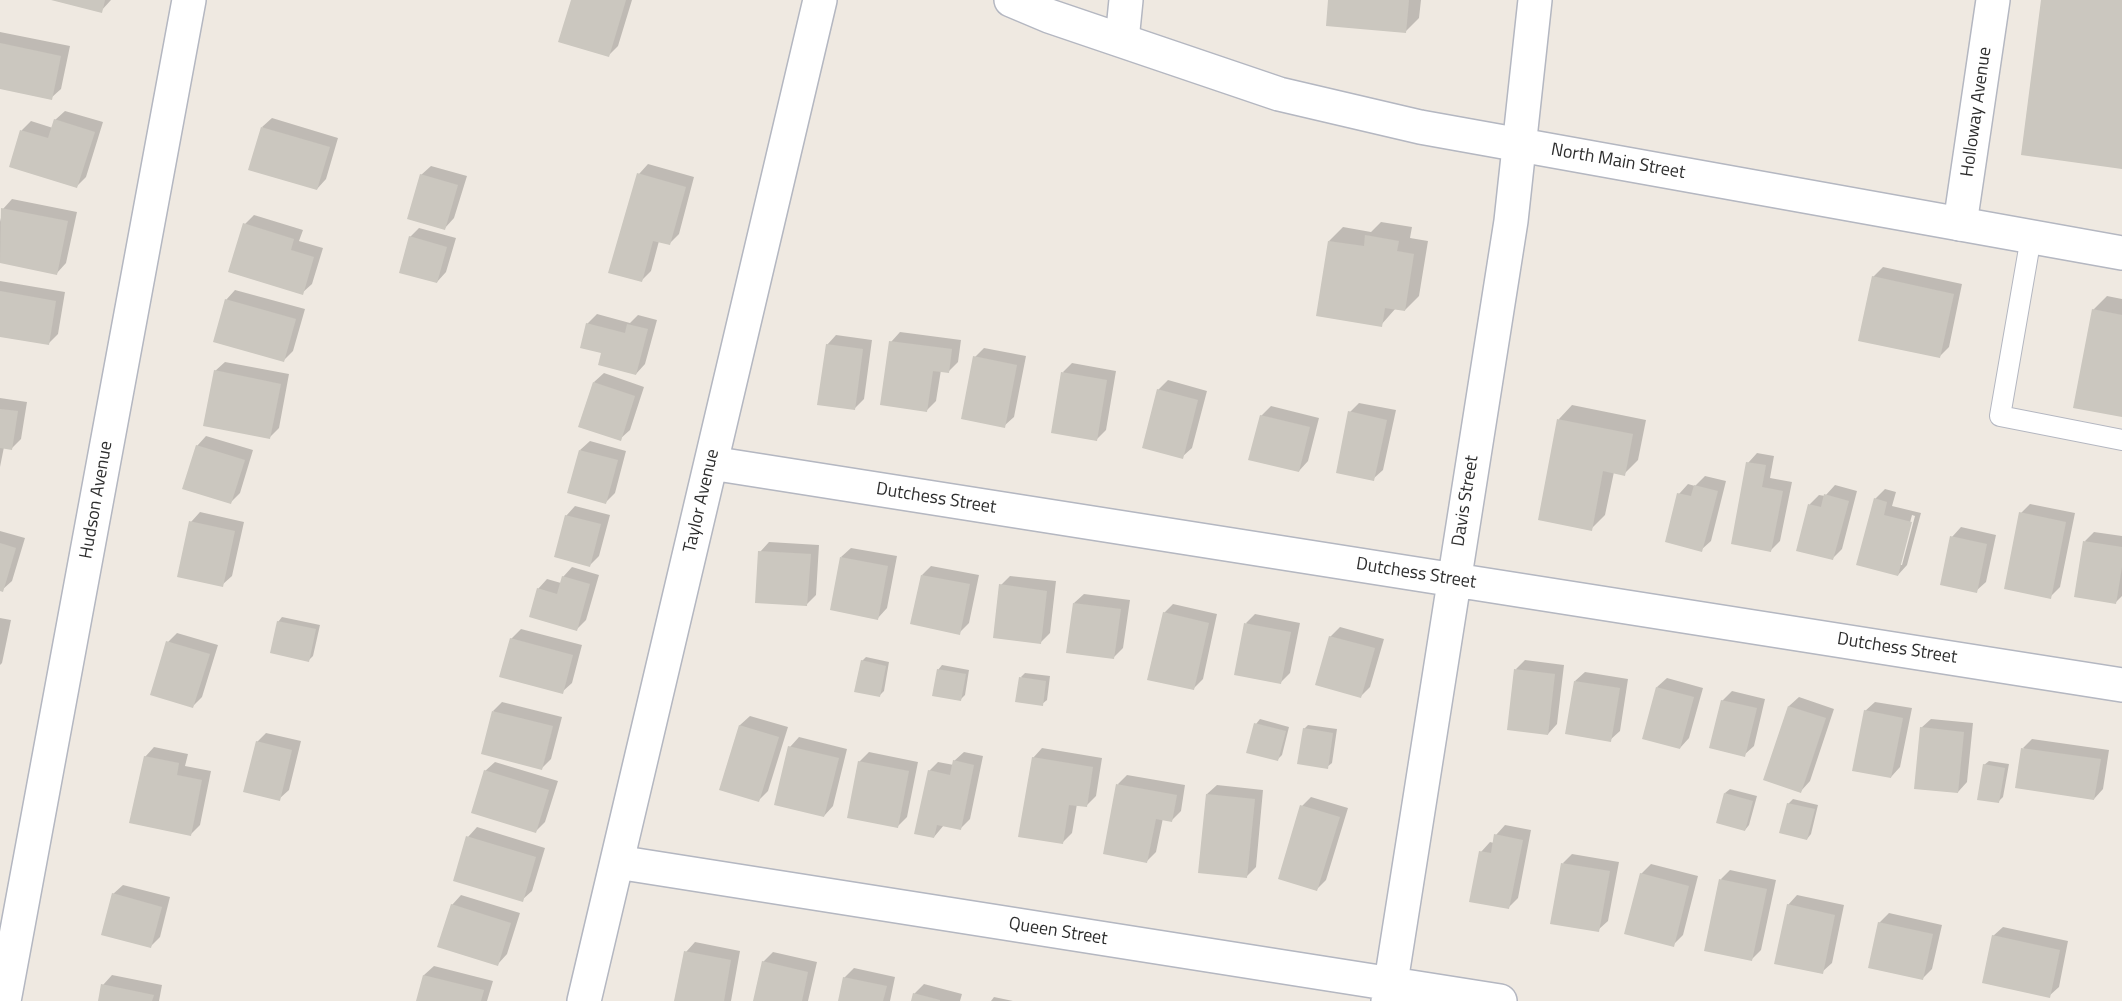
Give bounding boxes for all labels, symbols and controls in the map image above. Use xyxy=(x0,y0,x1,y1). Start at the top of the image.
street label: Holloway Avenue xyxy=(1957,46,1997,178)
street label: North Main Street xyxy=(1549,140,1687,184)
street label: Hudson Avenue xyxy=(76,440,118,560)
street label: Taylor Avenue xyxy=(680,447,724,555)
street label: Davis Street xyxy=(1448,454,1484,548)
street label: Dutchess Street xyxy=(874,479,998,519)
street label: Dutchess Street xyxy=(1354,554,1478,594)
street label: Dutchess Street xyxy=(1835,629,1959,669)
street label: Queen Street xyxy=(1007,914,1109,950)

